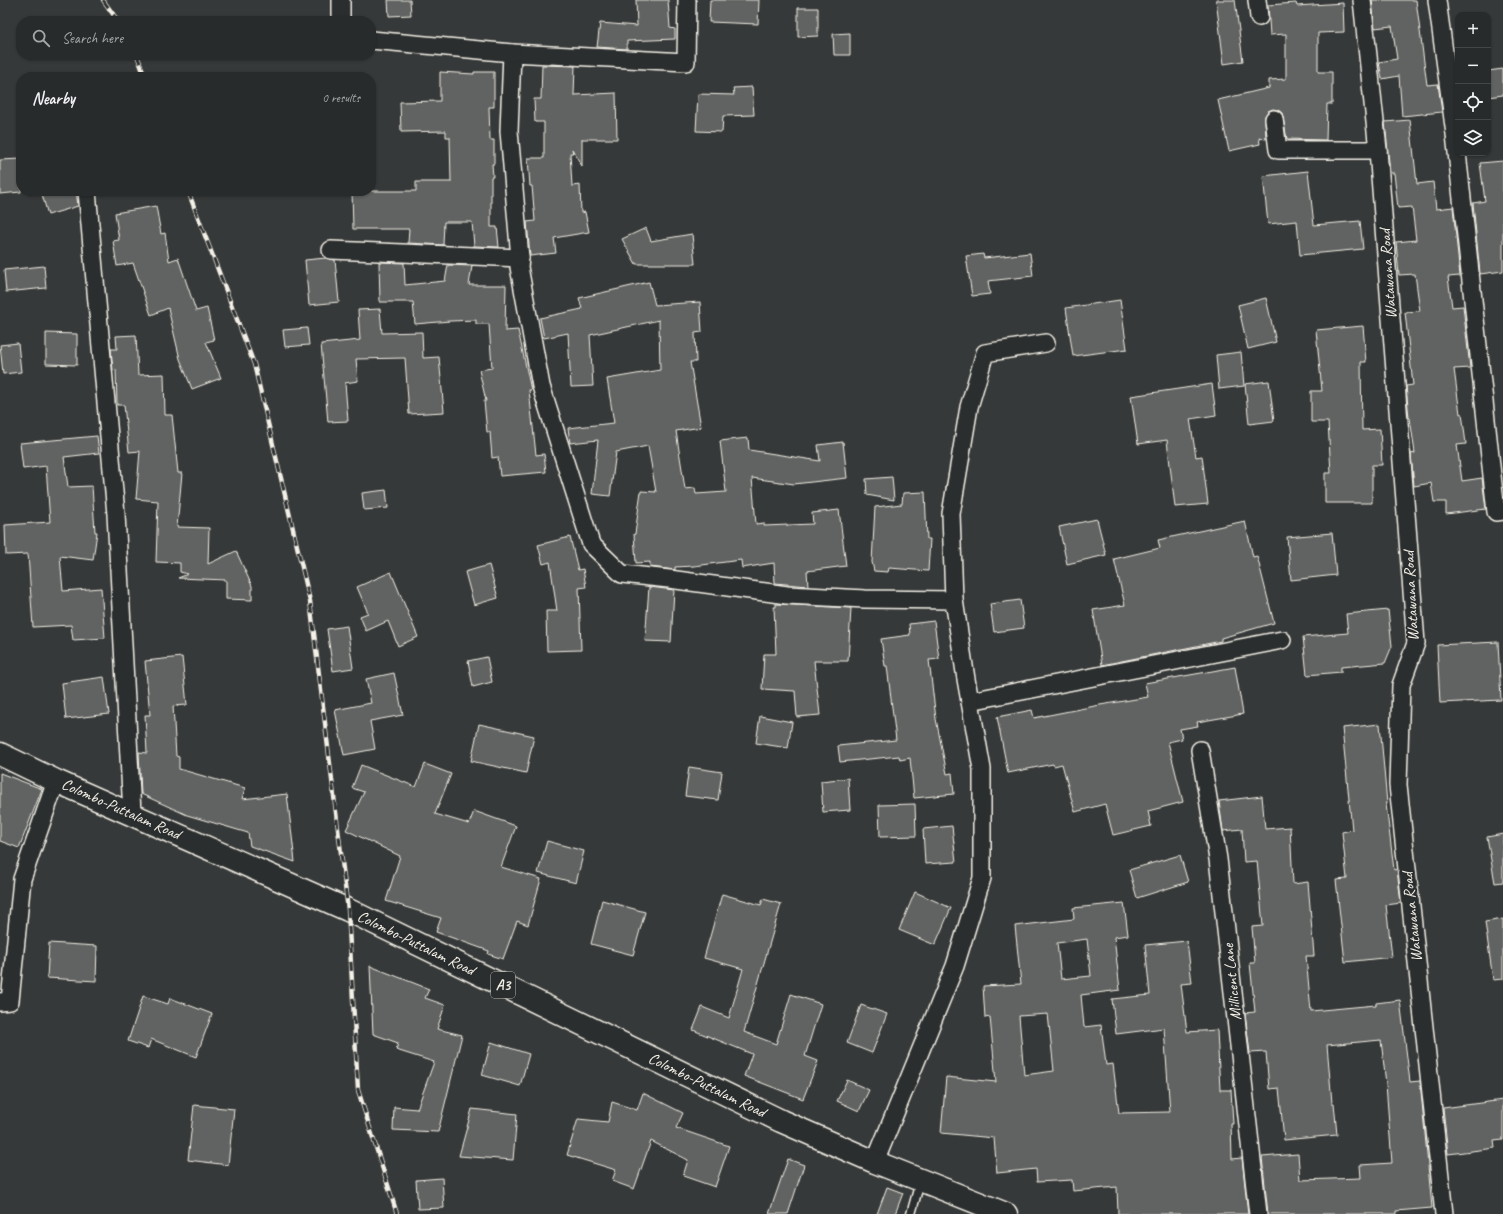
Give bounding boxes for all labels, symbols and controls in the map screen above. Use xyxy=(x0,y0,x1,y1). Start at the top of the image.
map controls xyxy=(1455,12,1491,156)
button: + xyxy=(1455,12,1491,48)
search box xyxy=(16,16,376,60)
icon: search xyxy=(30,27,52,49)
text: Search here xyxy=(62,29,123,48)
button: − xyxy=(1455,48,1491,84)
button: locate xyxy=(1455,84,1491,120)
text: Nearby xyxy=(32,88,75,109)
text: 0 results xyxy=(322,90,360,106)
button: layers xyxy=(1455,120,1491,156)
street label: Watawana Road xyxy=(1375,226,1401,320)
street label: Watawana Road xyxy=(1399,548,1423,641)
street label: Colombo-Puttalam Road xyxy=(59,774,186,845)
street label: Watawana Road xyxy=(1397,868,1427,963)
street label: Colombo-Puttalam Road xyxy=(354,906,480,981)
street label: Millicent Lane xyxy=(1218,941,1246,1021)
road number: A3 xyxy=(491,972,515,998)
street label: Colombo-Puttalam Road xyxy=(645,1048,771,1123)

